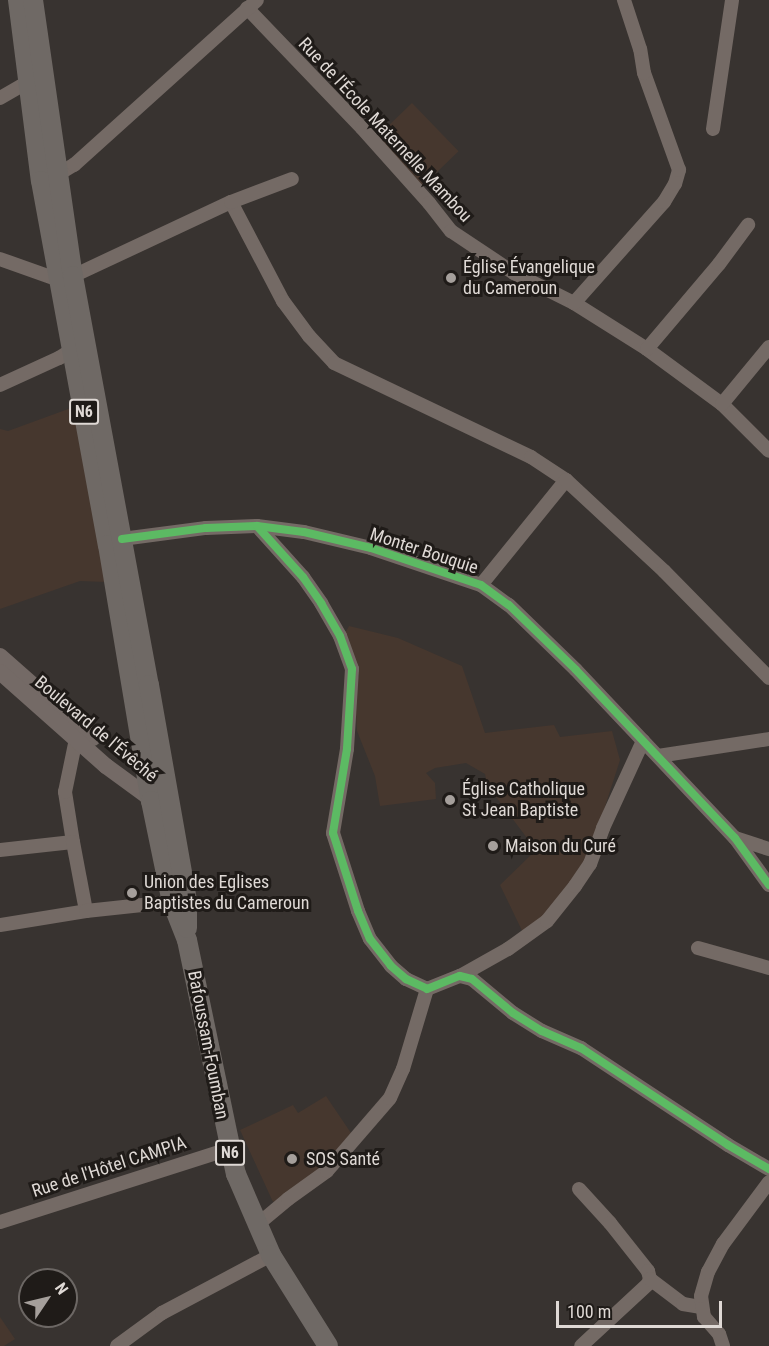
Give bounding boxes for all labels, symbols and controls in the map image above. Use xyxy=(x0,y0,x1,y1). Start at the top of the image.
street label: Rue de l'École Maternelle Mambou xyxy=(294,33,476,227)
place label: Église Évangelique du Cameroun xyxy=(463,257,595,300)
marker: Église Évangelique du Cameroun xyxy=(444,271,458,285)
road number: N6 xyxy=(69,399,99,425)
street label: Monter Bouquie xyxy=(367,523,481,579)
street label: Boulevard de l'Évêché xyxy=(30,671,162,787)
place label: Église Catholique St Jean Baptiste xyxy=(462,779,585,822)
marker: Église Catholique St Jean Baptiste xyxy=(443,793,457,807)
place label: Maison du Curé xyxy=(505,835,616,857)
marker: Maison du Curé xyxy=(486,839,500,853)
place label: Union des Eglises Baptistes du Cameroun xyxy=(144,872,309,914)
marker: Union des Eglises Baptistes du Cameroun xyxy=(125,886,139,900)
street label: Bafoussam-Foumban xyxy=(183,969,233,1121)
street label: Rue de l'Hôtel CAMPIA xyxy=(29,1132,189,1202)
road number: N6 xyxy=(215,1140,245,1166)
place label: SOS Santé xyxy=(306,1148,380,1170)
marker: SOS Santé xyxy=(283,1150,301,1168)
north arrow xyxy=(18,1268,78,1328)
text: N xyxy=(51,1279,72,1298)
scale bar xyxy=(559,1289,726,1327)
text: 100 m xyxy=(567,1301,611,1322)

